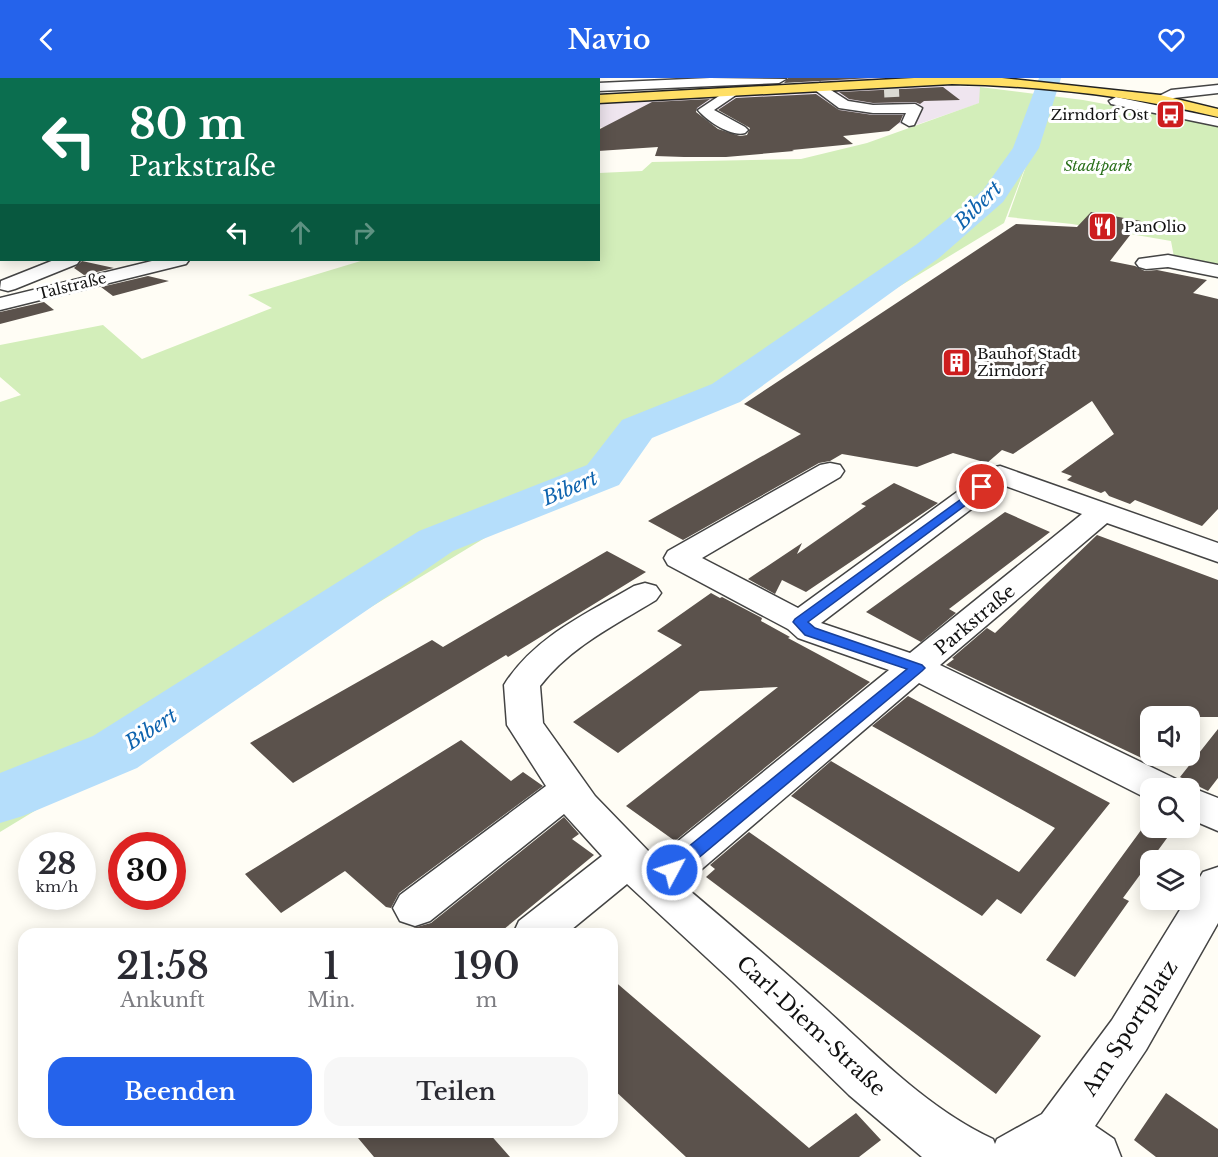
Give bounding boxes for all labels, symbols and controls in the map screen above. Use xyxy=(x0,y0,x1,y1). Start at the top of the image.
icon: back xyxy=(30,23,63,56)
text: Navio xyxy=(568,23,650,56)
icon: heart xyxy=(1155,23,1188,56)
text: 80 m xyxy=(129,98,245,150)
bus stop icon: Zirndorf Ost xyxy=(1154,99,1186,131)
icon: left xyxy=(30,102,108,180)
place label: Zirndorf Ost xyxy=(1051,105,1149,124)
text: Parkstraße xyxy=(129,150,276,183)
park label: Stadtpark xyxy=(1064,156,1132,175)
water label: Bibert xyxy=(948,176,1007,235)
restaurant icon: PanOlio xyxy=(1087,211,1119,243)
icon: left xyxy=(221,216,254,249)
icon: ahead xyxy=(284,216,317,249)
icon: right xyxy=(347,216,380,249)
place label: PanOlio xyxy=(1124,217,1187,236)
street label: Talstraße xyxy=(35,268,108,303)
place label: Bauhof Stadt Zirndorf xyxy=(977,344,1077,380)
building icon: Bauhof Stadt Zirndorf xyxy=(940,347,972,379)
pin xyxy=(956,461,1007,512)
water label: Bibert xyxy=(538,465,602,511)
icon: arrive xyxy=(965,470,998,503)
street label: Parkstraße xyxy=(930,580,1020,660)
water label: Bibert xyxy=(120,703,182,755)
map controls xyxy=(1140,706,1200,910)
button: sound xyxy=(1140,706,1200,766)
button: search xyxy=(1140,778,1200,838)
speed limit sign: 30 xyxy=(108,832,186,910)
position arrow xyxy=(640,838,704,902)
text: 28 xyxy=(38,845,76,882)
button: layers xyxy=(1140,850,1200,910)
text: km/h xyxy=(36,877,78,896)
text: 21:58 xyxy=(116,944,209,989)
text: 1 xyxy=(323,944,339,989)
text: 190 xyxy=(453,944,520,989)
street label: Carl-Diem-Straße xyxy=(731,950,891,1102)
street label: Am Sportplatz xyxy=(1076,955,1184,1102)
text: Ankunft xyxy=(120,988,205,1012)
text: Min. xyxy=(307,988,355,1012)
text: m xyxy=(476,988,497,1012)
button: Beenden xyxy=(48,1057,312,1126)
button: Teilen xyxy=(324,1057,588,1126)

